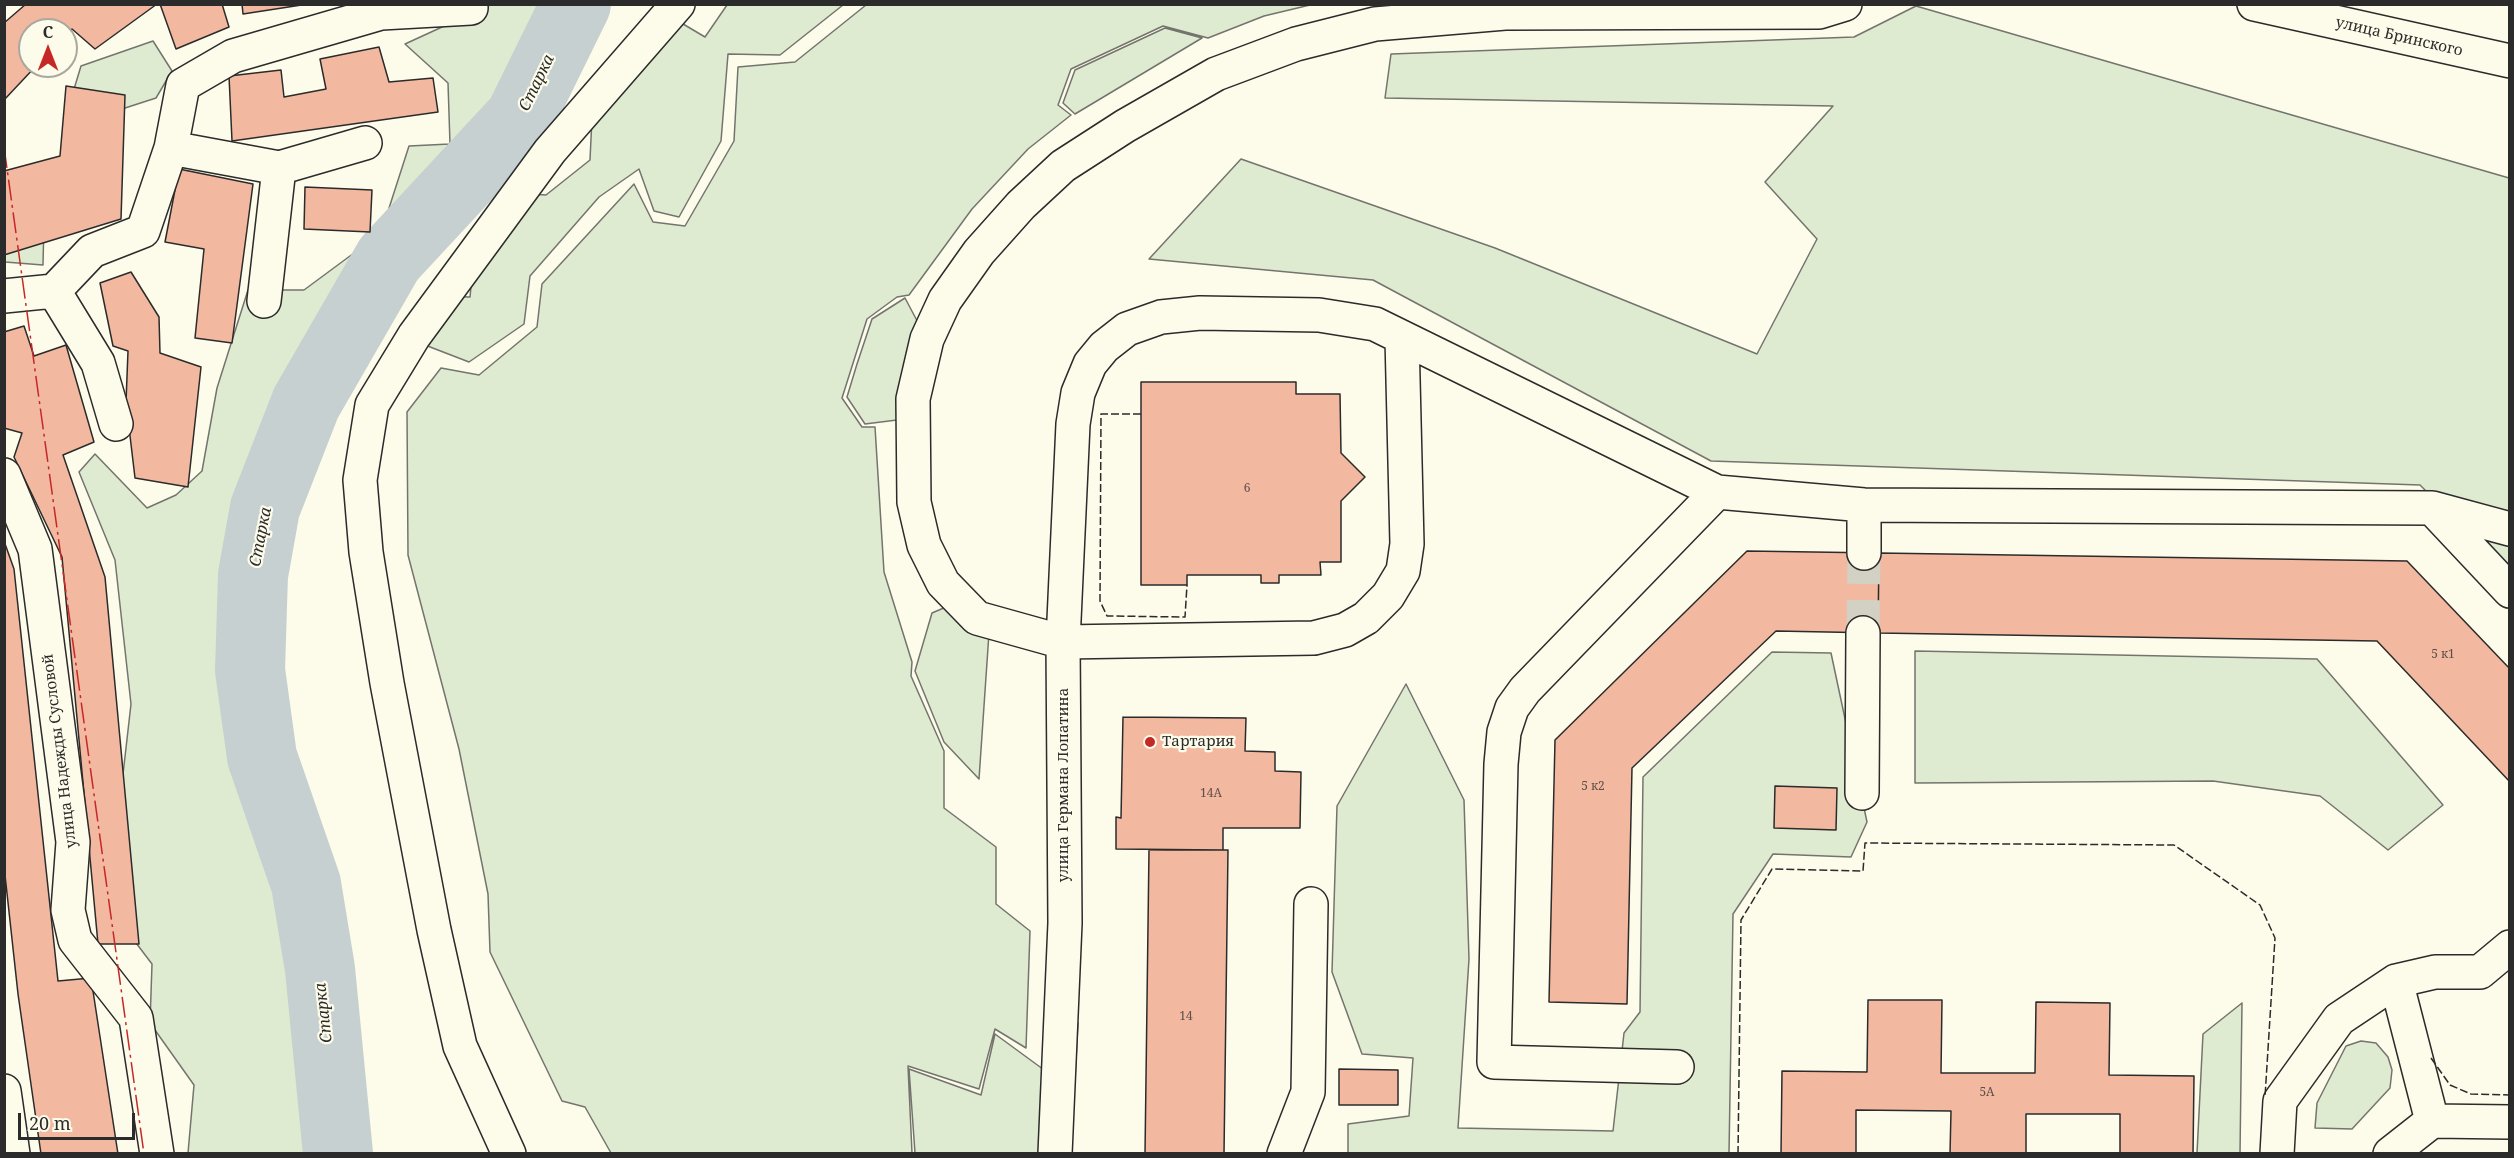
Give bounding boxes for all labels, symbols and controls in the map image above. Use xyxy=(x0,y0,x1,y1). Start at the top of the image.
street label: улица Бринского xyxy=(2334,14,2464,60)
north arrow xyxy=(18,18,78,78)
text: С xyxy=(43,21,53,43)
water label: Старка xyxy=(515,52,559,114)
house number: 6 xyxy=(1244,482,1250,496)
water label: Старка xyxy=(246,505,276,569)
house number: 5 к1 xyxy=(2431,648,2455,662)
street label: улица Надежды Сусловой xyxy=(39,653,81,849)
street label: улица Германа Лопатина xyxy=(1055,688,1073,882)
place label: Тартария xyxy=(1162,733,1234,751)
marker: Тартария xyxy=(1143,735,1157,749)
house number: 5 к2 xyxy=(1581,780,1605,794)
house number: 14А xyxy=(1200,787,1222,801)
water label: Старка xyxy=(311,982,337,1044)
house number: 14 xyxy=(1179,1010,1193,1024)
house number: 5А xyxy=(1979,1086,1995,1100)
scale bar xyxy=(21,1101,138,1139)
text: 20 m xyxy=(29,1111,71,1135)

